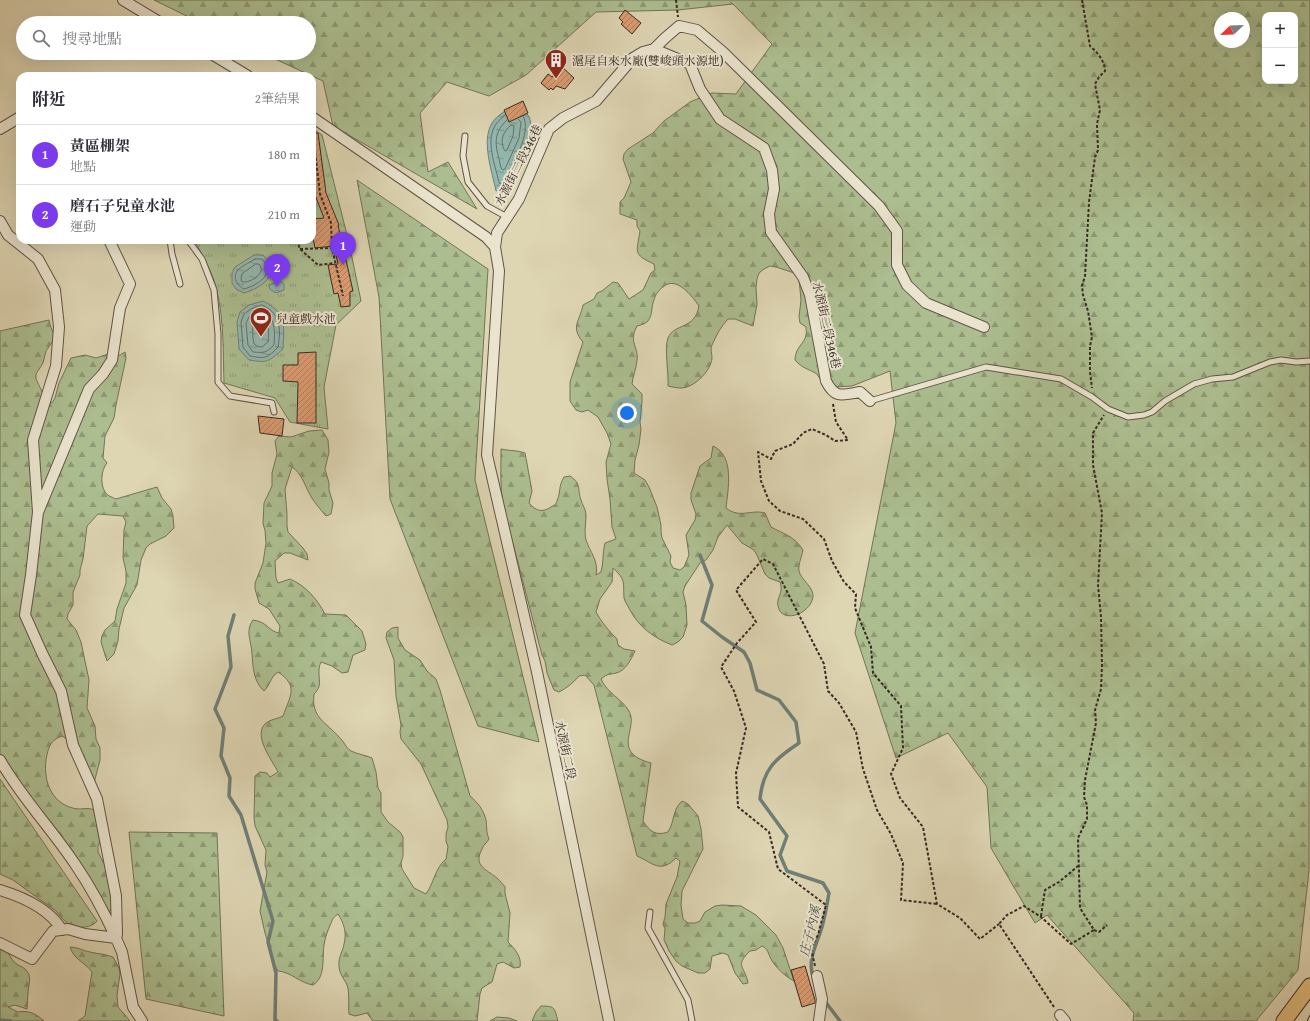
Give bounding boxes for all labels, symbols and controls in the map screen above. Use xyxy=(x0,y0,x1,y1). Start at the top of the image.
north arrow xyxy=(1214,12,1250,48)
map controls xyxy=(1262,12,1298,84)
button: + xyxy=(1262,12,1298,48)
search box xyxy=(16,16,316,60)
icon: search xyxy=(30,27,52,49)
text: 搜尋地點 xyxy=(62,28,122,49)
building icon: 滬尾自來水廠(雙峻頭水源地) xyxy=(543,47,569,80)
button: − xyxy=(1262,48,1298,84)
place label: 滬尾自來水廠(雙峻頭水源地) xyxy=(572,52,724,69)
text: 附近 xyxy=(32,86,66,111)
text: 2筆結果 xyxy=(255,89,300,108)
street label: 水源街二段346巷 xyxy=(490,121,546,209)
text: 黃區棚架 xyxy=(70,135,130,156)
text: 1 xyxy=(42,145,48,164)
text: 180 m xyxy=(268,145,300,164)
text: 地點 xyxy=(70,157,96,176)
text: 磨石子兒童水池 xyxy=(70,195,175,216)
text: 2 xyxy=(42,205,48,224)
text: 210 m xyxy=(268,205,300,224)
text: 運動 xyxy=(70,217,96,236)
pin: 1 xyxy=(330,232,356,265)
pin: 2 xyxy=(264,254,290,287)
street label: 水源街二段346巷 xyxy=(809,280,845,370)
sports icon: 兒童戲水池 xyxy=(248,305,274,338)
place label: 兒童戲水池 xyxy=(276,310,336,327)
your location xyxy=(617,403,637,423)
street label: 水源街二段 xyxy=(551,719,581,781)
water label: 庄子內溪 xyxy=(794,902,826,959)

